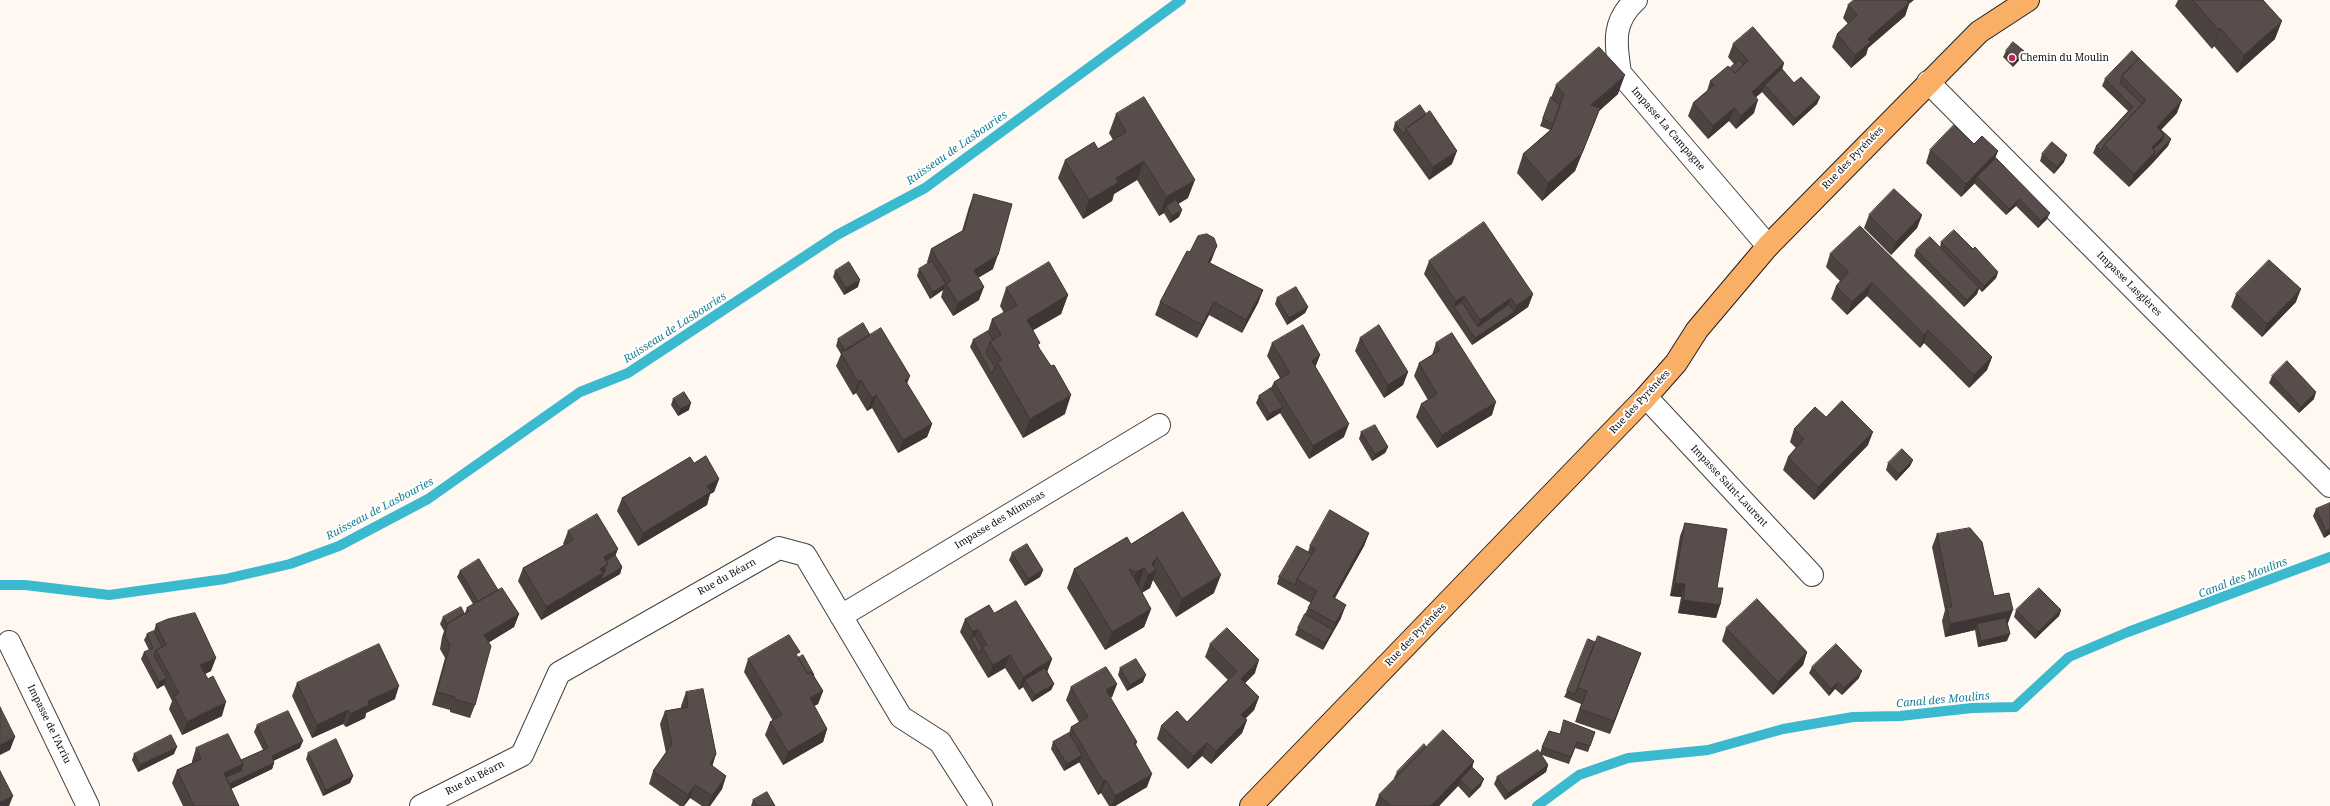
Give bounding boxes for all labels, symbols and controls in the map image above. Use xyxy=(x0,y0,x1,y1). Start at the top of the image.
place label: Chemin du Moulin xyxy=(2020,52,2109,64)
marker: Chemin du Moulin xyxy=(2007,53,2017,63)
street label: Impasse La Campagne xyxy=(1629,85,1707,173)
water label: Ruisseau de Lasbouries xyxy=(904,108,1010,188)
street label: Rue des Pyrénées xyxy=(1820,124,1886,192)
street label: Impasse Lasglères xyxy=(2094,249,2164,319)
water label: Ruisseau de Lasbouries xyxy=(621,290,729,366)
street label: Rue des Pyrénées xyxy=(1607,368,1673,436)
street label: Impasse Saint-Laurent xyxy=(1688,443,1770,529)
water label: Ruisseau de Lasbouries xyxy=(324,475,436,543)
street label: Impasse des Mimosas xyxy=(953,488,1047,552)
water label: Canal des Moulins xyxy=(2197,555,2289,601)
street label: Rue du Béarn xyxy=(696,556,758,598)
street label: Rue des Pyrénées xyxy=(1383,601,1449,669)
street label: Impasse de l'Arriu xyxy=(25,683,73,765)
water label: Canal des Moulins xyxy=(1896,689,1990,711)
street label: Rue du Béarn xyxy=(443,758,507,798)

